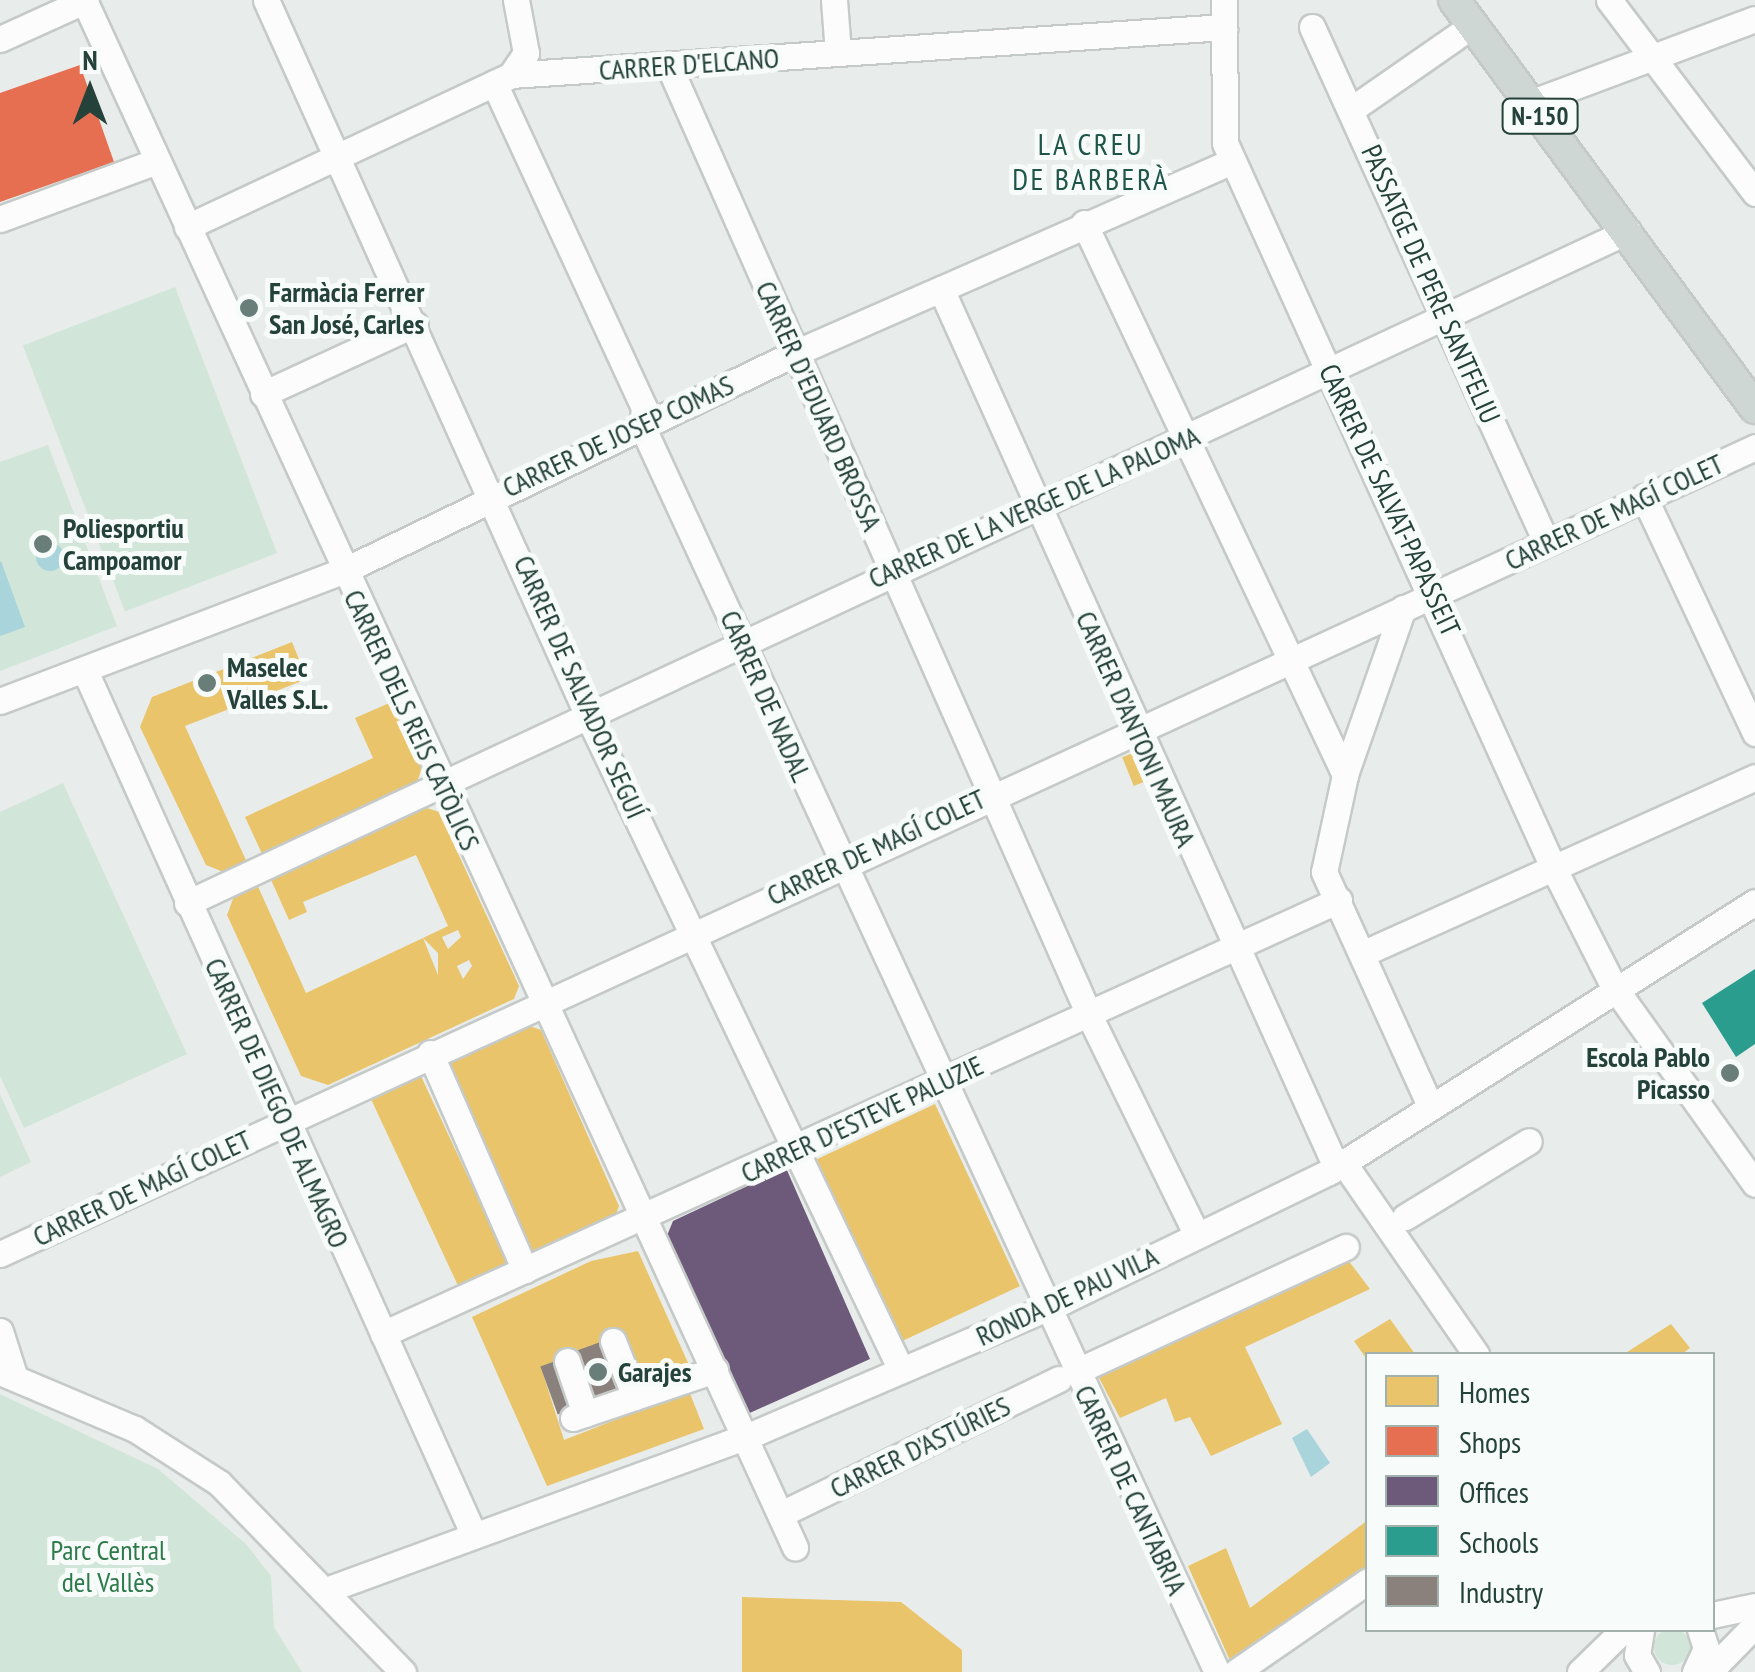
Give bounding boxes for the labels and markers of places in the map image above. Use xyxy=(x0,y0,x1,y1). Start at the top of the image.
place label: Farmàcia Ferrer San José, Carles xyxy=(269,275,426,341)
marker: Farmàcia Ferrer San José, Carles xyxy=(238,297,260,319)
place label: Poliesportiu Campoamor xyxy=(63,511,184,577)
marker: Poliesportiu Campoamor xyxy=(32,533,54,555)
place label: Maselec Valles S.L. xyxy=(227,650,328,716)
marker: Maselec Valles S.L. xyxy=(196,672,218,694)
place label: Escola Pablo Picasso xyxy=(1586,1040,1710,1106)
marker: Escola Pablo Picasso xyxy=(1719,1062,1741,1084)
place label: Garajes xyxy=(618,1355,691,1389)
marker: Garajes xyxy=(587,1361,609,1383)

